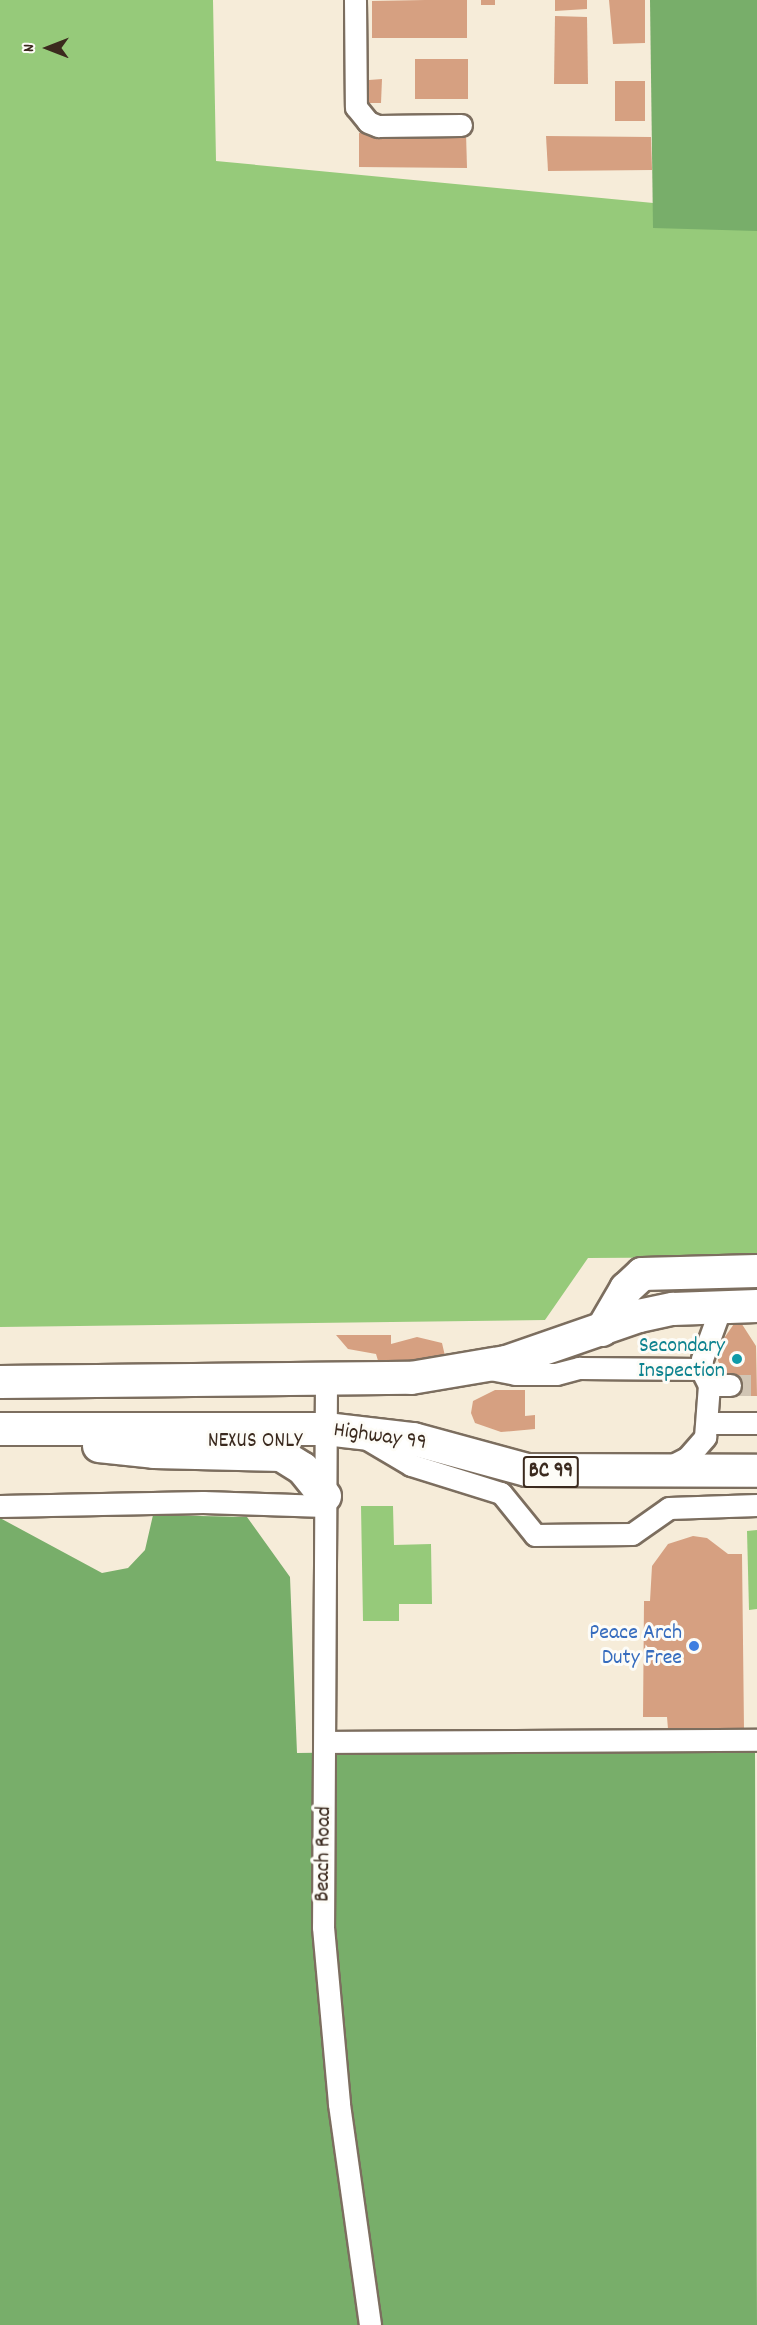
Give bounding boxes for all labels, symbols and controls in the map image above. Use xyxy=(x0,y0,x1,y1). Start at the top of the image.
north arrow xyxy=(18,18,78,78)
text: N xyxy=(18,44,41,52)
place label: Secondary Inspection xyxy=(638,1333,725,1384)
marker: Secondary Inspection xyxy=(730,1352,744,1366)
street label: Highway 99 xyxy=(332,1417,428,1457)
street label: NEXUS ONLY xyxy=(208,1429,302,1455)
road number: BC 99 xyxy=(522,1454,580,1490)
place label: Peace Arch Duty Free xyxy=(589,1620,682,1672)
marker: Peace Arch Duty Free xyxy=(687,1639,701,1653)
street label: Beach Road xyxy=(310,1806,338,1902)

